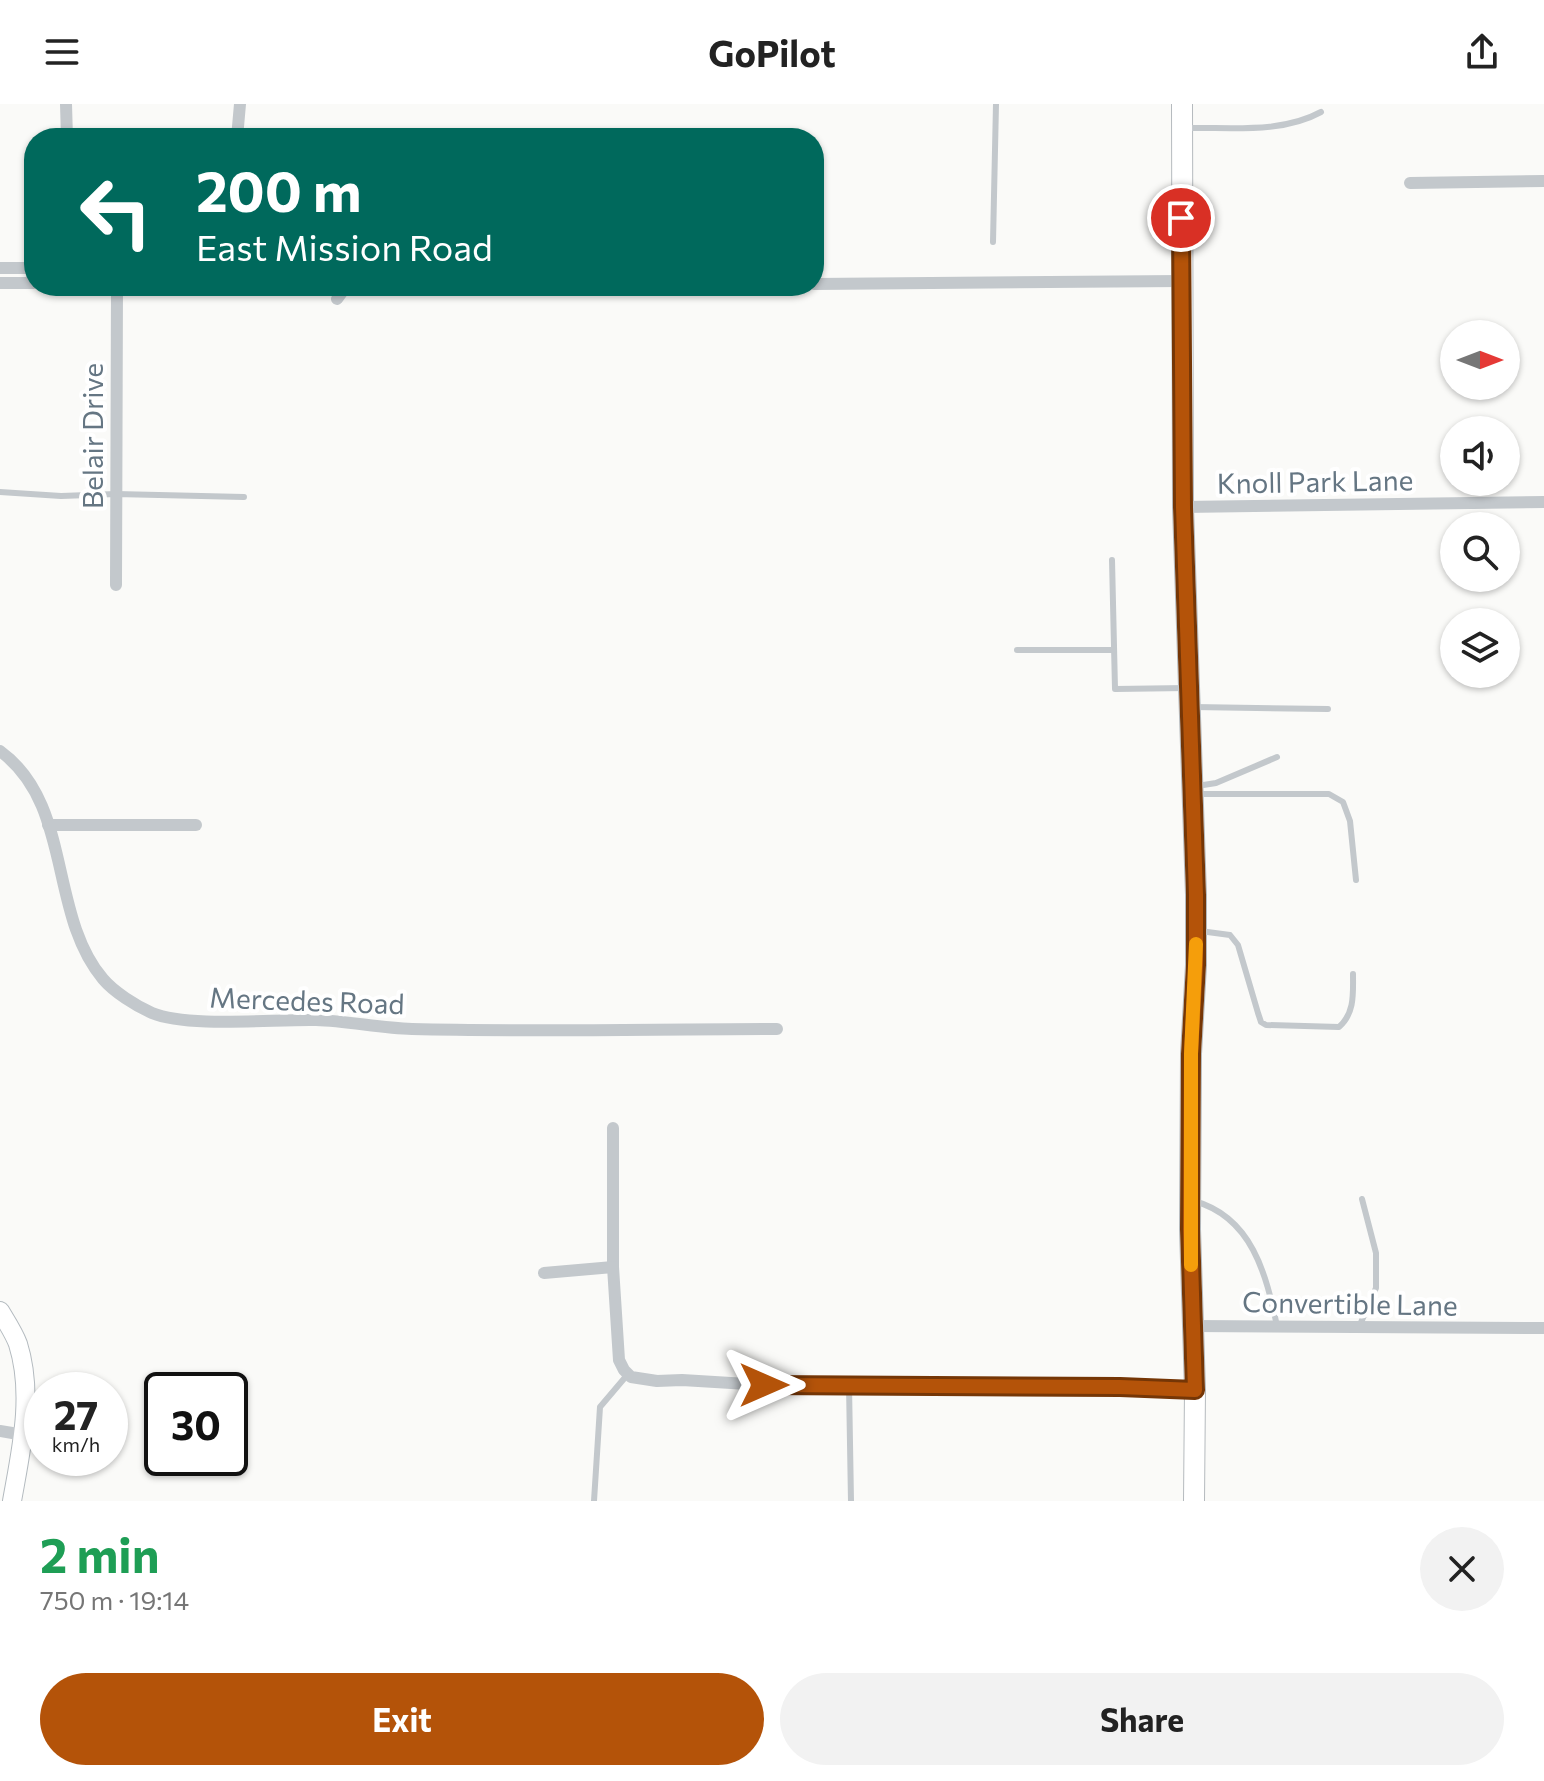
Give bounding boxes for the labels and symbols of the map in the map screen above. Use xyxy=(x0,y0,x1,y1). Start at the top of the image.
pin xyxy=(1147,184,1215,252)
north arrow xyxy=(1440,320,1520,400)
street label: Belair Drive xyxy=(75,363,109,509)
street label: Knoll Park Lane xyxy=(1216,462,1414,500)
street label: Mercedes Road xyxy=(209,980,405,1020)
street label: Convertible Lane xyxy=(1242,1284,1458,1322)
position arrow xyxy=(722,1343,806,1427)
speed limit sign: 30 xyxy=(144,1372,248,1476)

